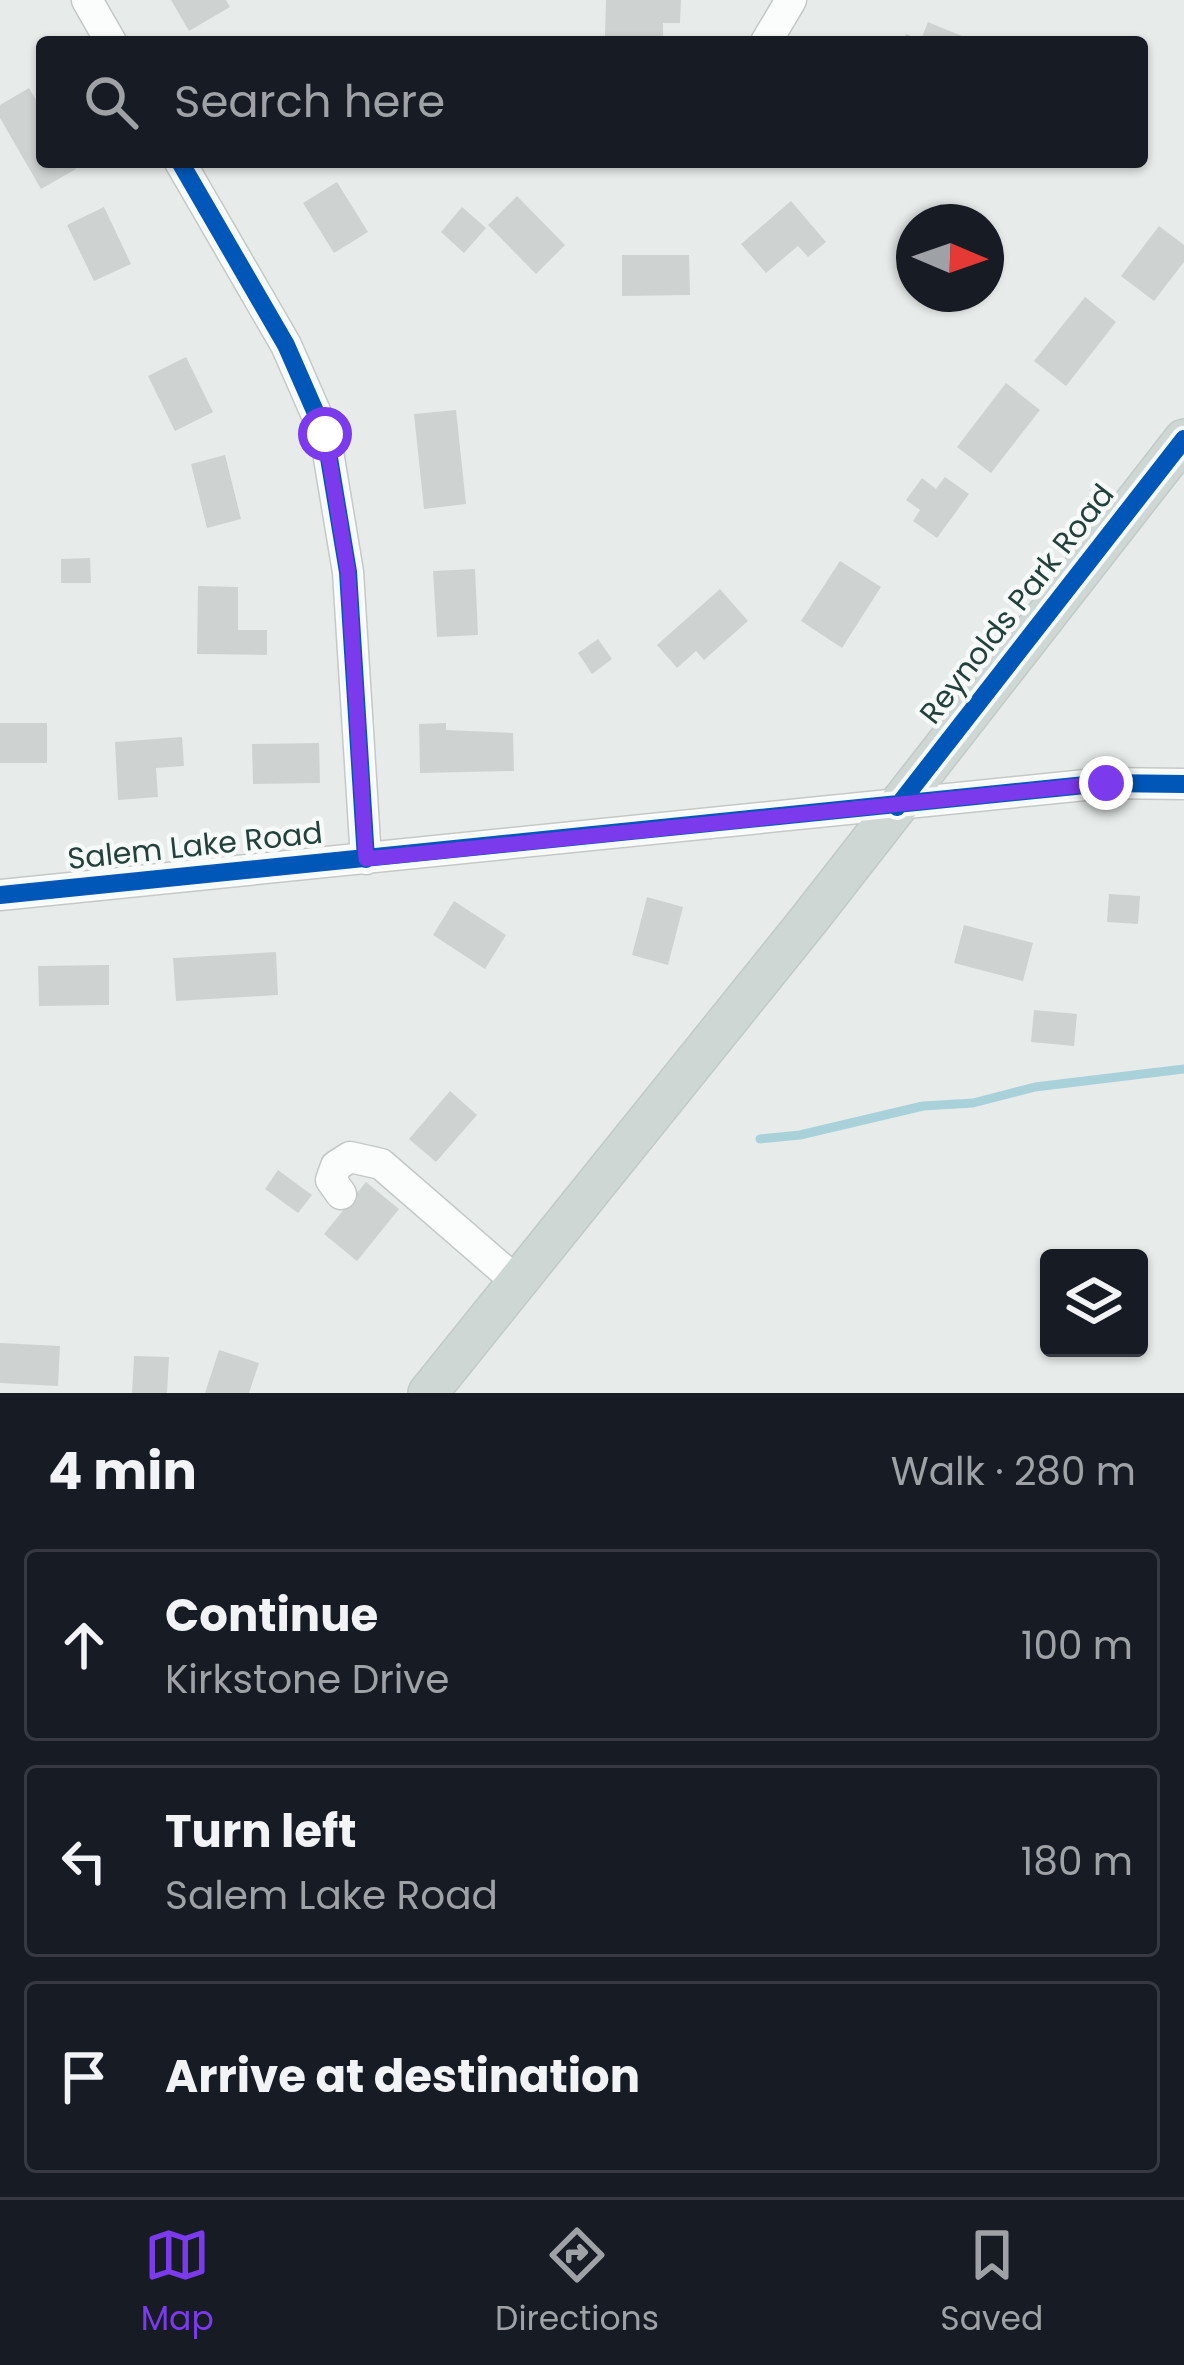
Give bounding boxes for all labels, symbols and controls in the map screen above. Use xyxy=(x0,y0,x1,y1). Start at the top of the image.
search box xyxy=(36,36,1148,168)
icon: search xyxy=(78,69,144,135)
text: Search here xyxy=(174,70,445,133)
north arrow xyxy=(896,204,1004,312)
route start xyxy=(298,407,352,461)
street label: Reynolds Park Road xyxy=(909,475,1124,733)
route end xyxy=(1079,756,1133,810)
street label: Salem Lake Road xyxy=(65,811,325,880)
map controls xyxy=(1040,1249,1148,1357)
button: layers xyxy=(1040,1249,1148,1357)
text: 4 min xyxy=(48,1435,197,1507)
text: Walk · 280 m xyxy=(891,1444,1136,1499)
text: Continue xyxy=(165,1584,378,1647)
icon: ahead xyxy=(51,1612,117,1678)
text: 100 m xyxy=(1021,1618,1133,1673)
text: Kirkstone Drive xyxy=(165,1652,449,1707)
text: Turn left xyxy=(165,1800,357,1863)
icon: left xyxy=(51,1828,117,1894)
text: 180 m xyxy=(1021,1834,1133,1889)
text: Salem Lake Road xyxy=(165,1868,498,1923)
icon: arrive xyxy=(51,2044,117,2110)
text: Arrive at destination xyxy=(165,2045,640,2108)
tab: Map xyxy=(141,2222,214,2344)
tab: Directions xyxy=(495,2222,659,2344)
tab: Saved xyxy=(940,2222,1043,2344)

